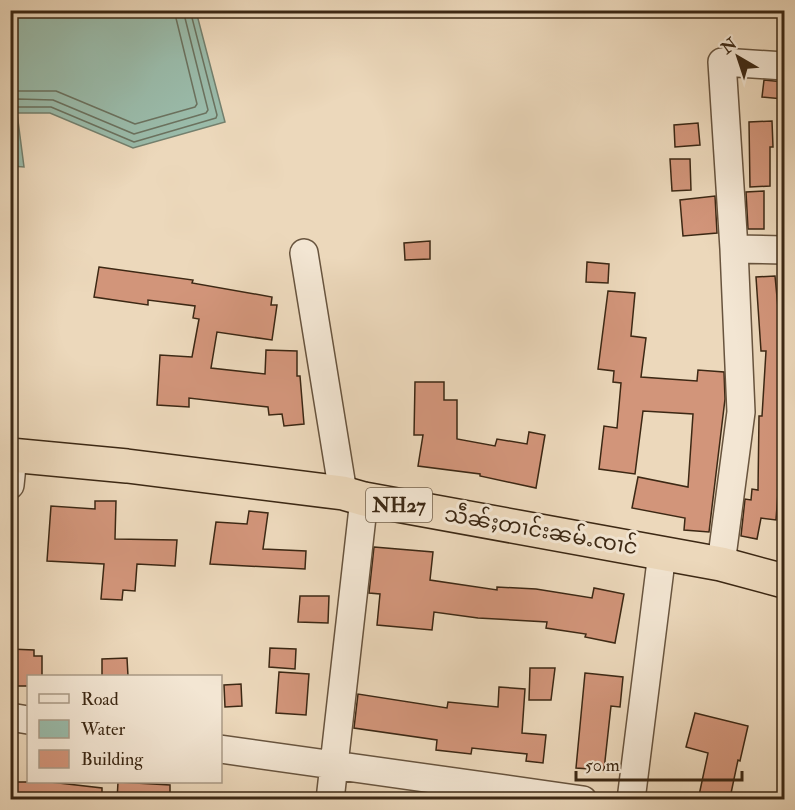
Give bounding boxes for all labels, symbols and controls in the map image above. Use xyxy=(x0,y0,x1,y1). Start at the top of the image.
north arrow xyxy=(708,27,768,87)
text: N xyxy=(717,33,742,59)
road number: NH27 xyxy=(366,488,432,522)
street label: သဵၼ်ႈတၢင်းၼမ်ႉၸၢင် xyxy=(442,498,640,561)
legend xyxy=(27,675,222,783)
text: Road xyxy=(81,688,119,711)
text: Water xyxy=(80,718,125,741)
scale bar xyxy=(576,744,742,782)
text: Building xyxy=(81,748,144,771)
text: 50 m xyxy=(585,754,620,777)

